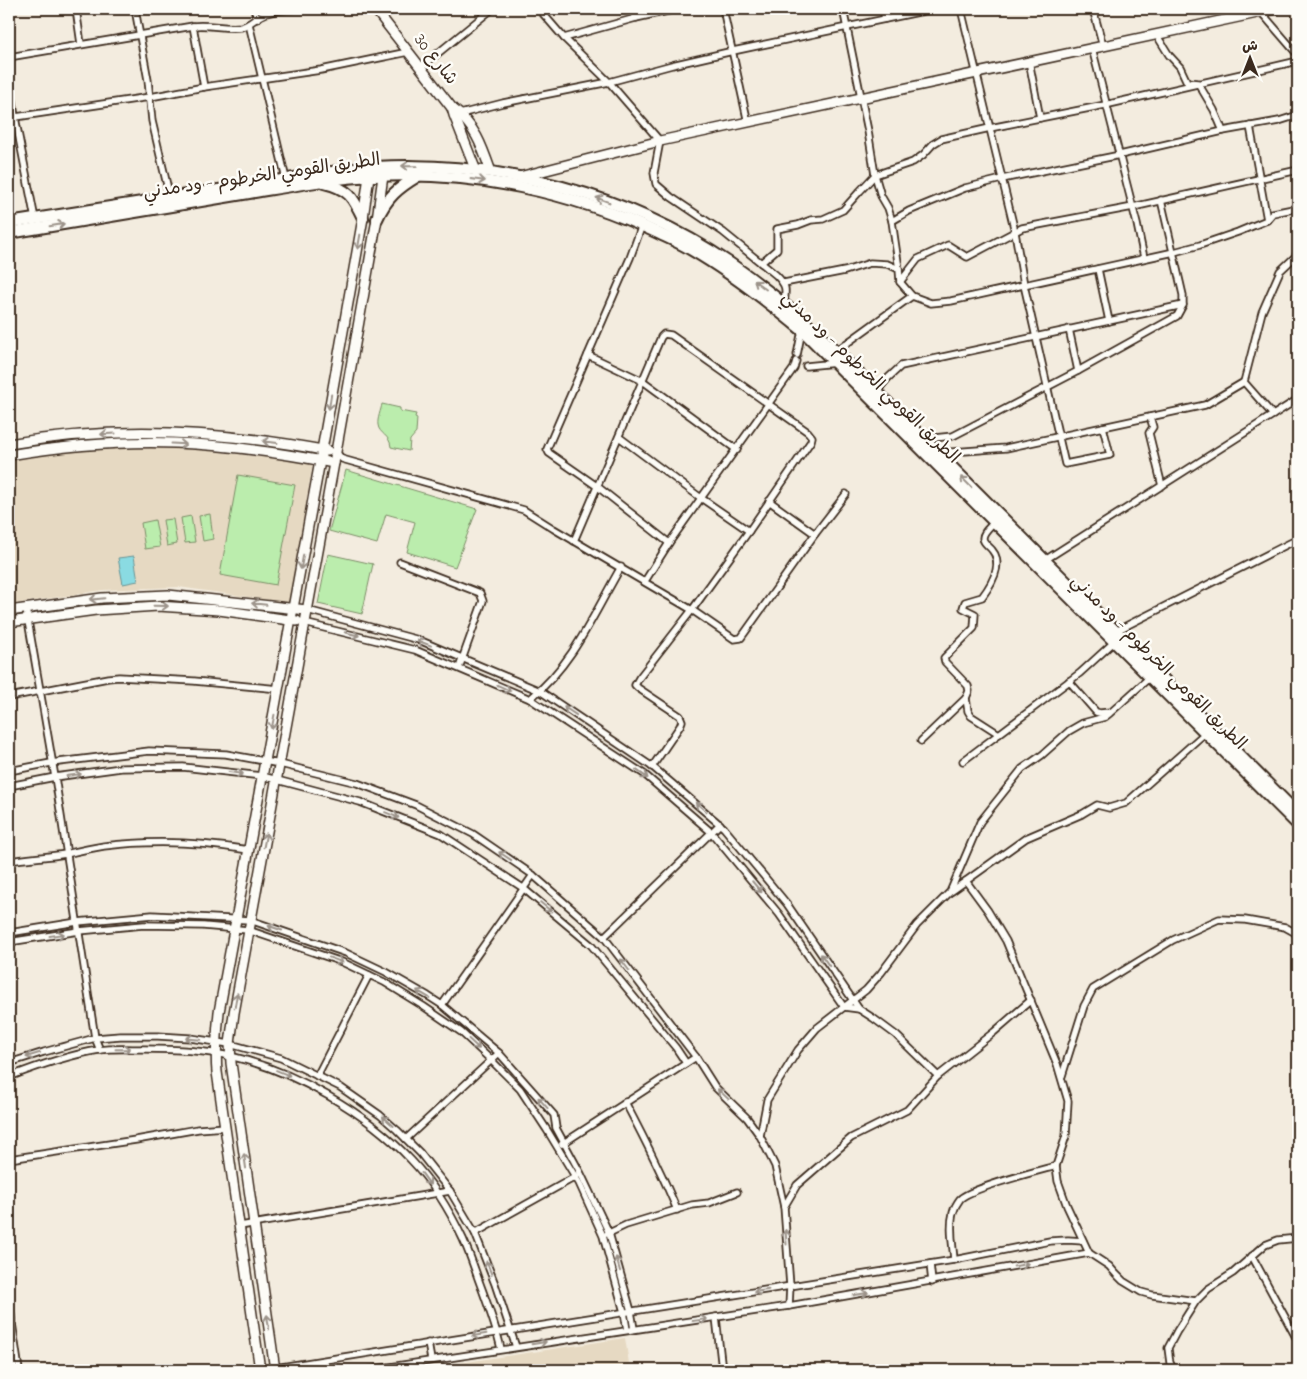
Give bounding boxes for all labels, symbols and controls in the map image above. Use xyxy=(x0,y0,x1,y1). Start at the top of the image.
street label: شارع 30 xyxy=(407,29,463,91)
north arrow xyxy=(1224,32,1274,82)
text: ش xyxy=(1242,36,1258,57)
street label: الطريق القومي الخرطوم - ود مدني xyxy=(142,147,382,208)
one-way arrow xyxy=(401,162,417,171)
one-way arrow xyxy=(470,175,486,185)
one-way arrow xyxy=(595,195,611,204)
one-way arrow xyxy=(49,219,65,229)
one-way arrow xyxy=(353,233,363,249)
one-way arrow xyxy=(753,280,767,290)
street label: الطريق القومي الخرطوم - ود مدني xyxy=(774,286,965,471)
one-way arrow xyxy=(325,393,335,409)
one-way arrow xyxy=(100,429,116,438)
one-way arrow xyxy=(262,437,278,447)
one-way arrow xyxy=(171,439,187,448)
one-way arrow xyxy=(960,476,972,488)
one-way arrow xyxy=(297,553,306,569)
street label: الطريق القومي الخرطوم - ود مدني xyxy=(1064,569,1252,757)
one-way arrow xyxy=(89,594,105,604)
one-way arrow xyxy=(251,599,267,609)
one-way arrow xyxy=(153,602,169,611)
one-way arrow xyxy=(343,630,359,639)
one-way arrow xyxy=(416,637,431,646)
one-way arrow xyxy=(496,684,511,694)
one-way arrow xyxy=(564,706,578,716)
one-way arrow xyxy=(268,713,277,729)
one-way arrow xyxy=(227,768,243,778)
one-way arrow xyxy=(66,769,82,779)
one-way arrow xyxy=(635,769,649,779)
one-way arrow xyxy=(694,802,707,813)
one-way arrow xyxy=(384,810,399,820)
one-way arrow xyxy=(261,833,271,849)
one-way arrow xyxy=(498,851,512,861)
one-way arrow xyxy=(752,881,763,894)
one-way arrow xyxy=(539,901,552,912)
one-way arrow xyxy=(268,923,284,933)
one-way arrow xyxy=(49,929,65,939)
one-way arrow xyxy=(820,953,830,967)
one-way arrow xyxy=(328,956,344,965)
one-way arrow xyxy=(619,959,630,972)
one-way arrow xyxy=(417,988,431,998)
one-way arrow xyxy=(231,992,241,1008)
one-way arrow xyxy=(185,1034,201,1043)
one-way arrow xyxy=(468,1038,481,1050)
one-way arrow xyxy=(115,1045,131,1054)
one-way arrow xyxy=(25,1050,41,1060)
one-way arrow xyxy=(275,1070,290,1079)
one-way arrow xyxy=(716,1088,729,1100)
one-way arrow xyxy=(537,1096,549,1109)
one-way arrow xyxy=(381,1116,394,1127)
one-way arrow xyxy=(240,1153,250,1169)
one-way arrow xyxy=(421,1172,431,1186)
one-way arrow xyxy=(782,1230,791,1246)
one-way arrow xyxy=(612,1257,622,1273)
one-way arrow xyxy=(1012,1260,1028,1269)
one-way arrow xyxy=(484,1261,493,1276)
one-way arrow xyxy=(753,1286,769,1296)
one-way arrow xyxy=(852,1288,868,1298)
one-way arrow xyxy=(263,1314,273,1330)
one-way arrow xyxy=(692,1314,708,1324)
one-way arrow xyxy=(472,1331,488,1341)
one-way arrow xyxy=(531,1338,547,1348)

